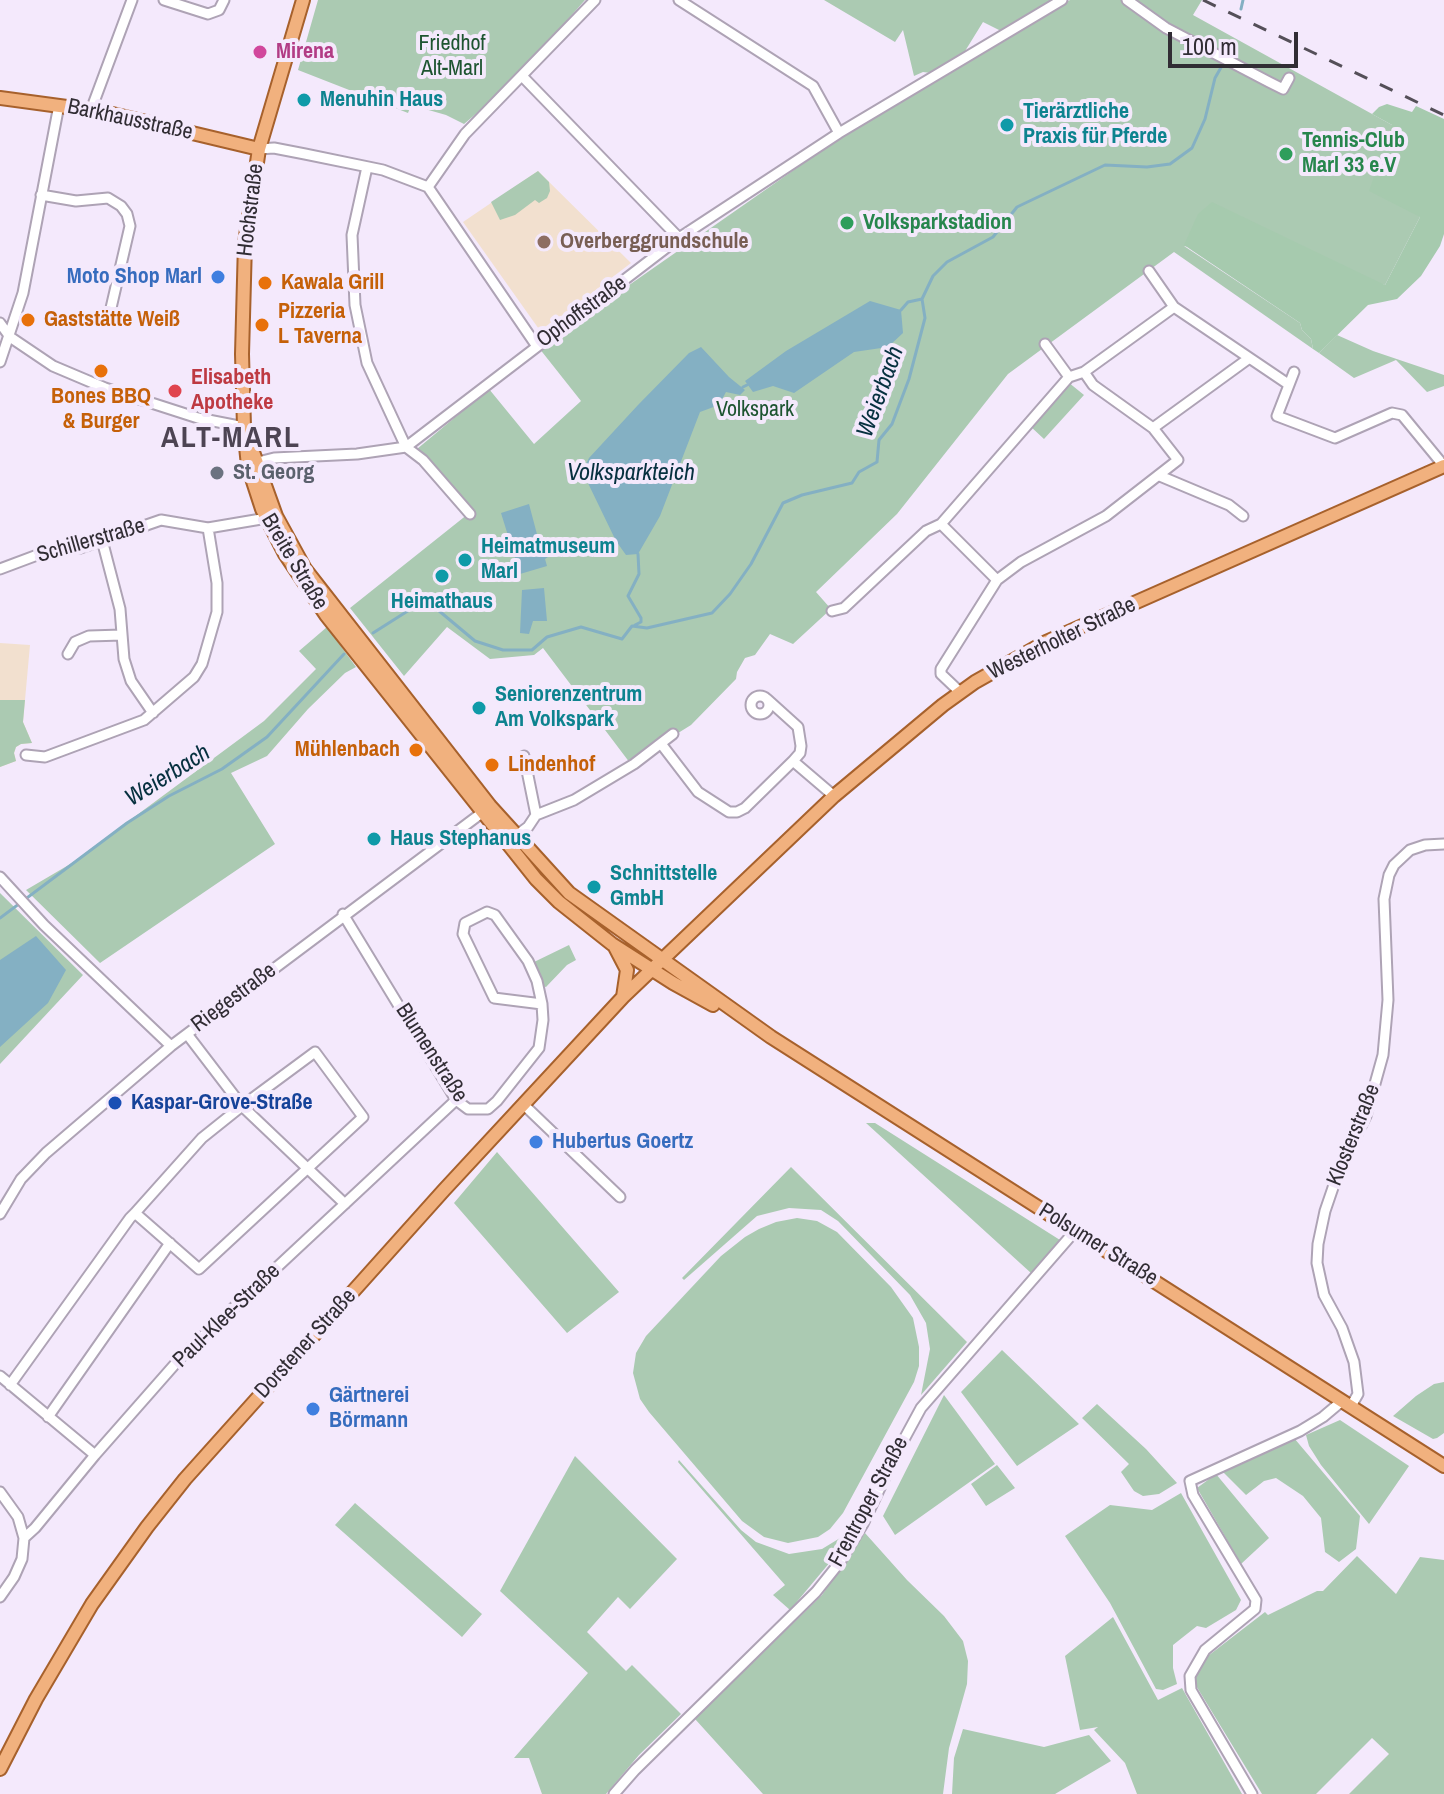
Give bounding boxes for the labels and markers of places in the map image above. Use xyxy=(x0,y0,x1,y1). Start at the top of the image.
place label: Mirena xyxy=(276,39,334,65)
marker: Mirena xyxy=(251,43,269,61)
place label: Menuhin Haus xyxy=(320,87,443,113)
marker: Menuhin Haus xyxy=(295,91,313,109)
place label: Tierärztliche Praxis für Pferde xyxy=(1023,99,1167,150)
marker: Tierärztliche Praxis für Pferde xyxy=(998,116,1016,134)
place label: Tennis-Club Marl 33 e.V xyxy=(1302,128,1405,180)
marker: Tennis-Club Marl 33 e.V xyxy=(1277,145,1295,163)
place label: Volksparkstadion xyxy=(863,210,1012,236)
marker: Volksparkstadion xyxy=(838,214,856,232)
place label: Overberggrundschule xyxy=(560,229,748,255)
marker: Overberggrundschule xyxy=(535,233,553,251)
place label: Moto Shop Marl xyxy=(67,264,202,290)
marker: Moto Shop Marl xyxy=(209,268,227,286)
place label: Kawala Grill xyxy=(281,270,384,296)
marker: Kawala Grill xyxy=(256,274,274,292)
place label: Pizzeria L Taverna xyxy=(278,299,362,350)
place label: Gaststätte Weiß xyxy=(44,307,180,333)
marker: Gaststätte Weiß xyxy=(19,311,37,329)
marker: Pizzeria L Taverna xyxy=(253,316,271,334)
marker: Bones BBQ & Burger xyxy=(92,362,110,380)
place label: Elisabeth Apotheke xyxy=(191,365,273,416)
marker: Elisabeth Apotheke xyxy=(166,382,184,400)
place label: Bones BBQ & Burger xyxy=(51,384,151,436)
place label: St. Georg xyxy=(233,460,314,486)
marker: St. Georg xyxy=(208,464,226,482)
place label: Heimatmuseum Marl xyxy=(481,534,615,586)
marker: Heimatmuseum Marl xyxy=(456,551,474,569)
marker: Heimathaus xyxy=(433,567,451,585)
place label: Heimathaus xyxy=(391,589,493,615)
place label: Seniorenzentrum Am Volkspark xyxy=(495,682,642,734)
marker: Seniorenzentrum Am Volkspark xyxy=(470,699,488,717)
place label: Mühlenbach xyxy=(295,737,400,763)
marker: Mühlenbach xyxy=(407,741,425,759)
place label: Lindenhof xyxy=(508,752,595,778)
marker: Lindenhof xyxy=(483,756,501,774)
place label: Haus Stephanus xyxy=(390,826,531,852)
marker: Haus Stephanus xyxy=(365,830,383,848)
place label: Schnittstelle GmbH xyxy=(610,861,717,912)
marker: Schnittstelle GmbH xyxy=(585,878,603,896)
place label: Kaspar-Grove-Straße xyxy=(131,1090,312,1116)
marker: Kaspar-Grove-Straße xyxy=(106,1094,124,1112)
place label: Hubertus Goertz xyxy=(552,1129,693,1155)
marker: Hubertus Goertz xyxy=(527,1133,545,1151)
place label: Gärtnerei Börmann xyxy=(329,1383,409,1434)
marker: Gärtnerei Börmann xyxy=(304,1400,322,1418)

